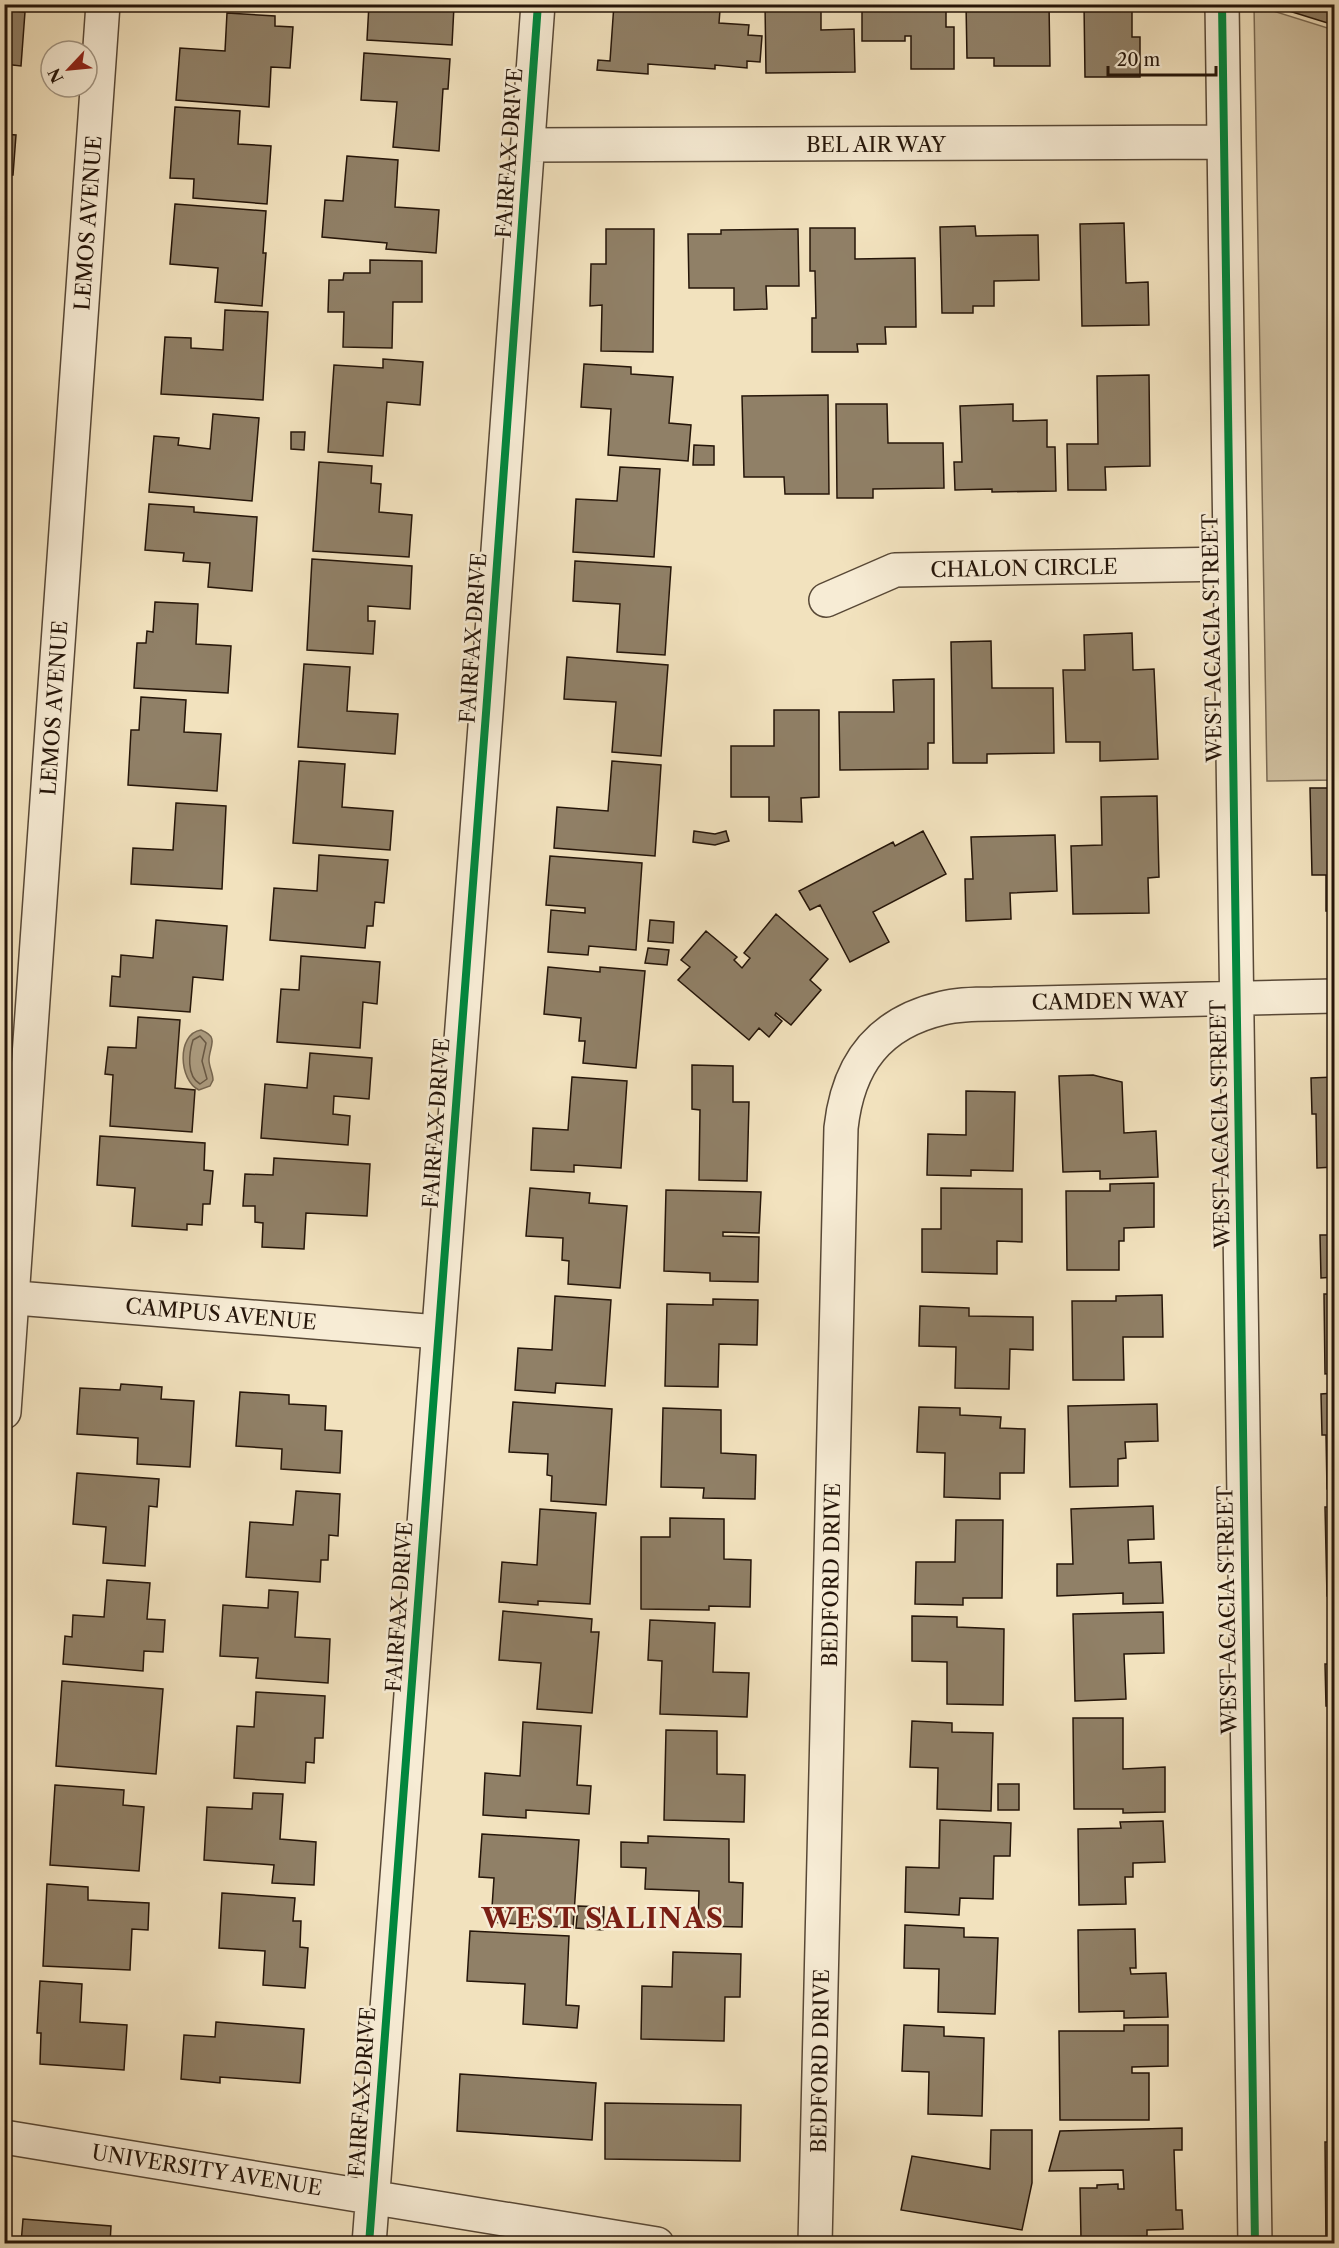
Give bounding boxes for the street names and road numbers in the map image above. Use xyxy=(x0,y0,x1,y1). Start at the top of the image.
street label: FAIRFAX DRIVE xyxy=(491,67,527,239)
street label: BEL AIR WAY xyxy=(806,132,947,157)
street label: LEMOS AVENUE xyxy=(69,135,107,311)
street label: WEST ACACIA STREET xyxy=(1197,513,1227,764)
street label: FAIRFAX DRIVE xyxy=(455,552,491,724)
street label: CHALON CIRCLE xyxy=(930,554,1118,582)
street label: LEMOS AVENUE xyxy=(35,620,73,796)
street label: CAMDEN WAY xyxy=(1032,987,1190,1015)
street label: WEST ACACIA STREET xyxy=(1205,999,1235,1250)
street label: FAIRFAX DRIVE xyxy=(418,1037,454,1209)
street label: CAMPUS AVENUE xyxy=(124,1293,318,1335)
street label: BEDFORD DRIVE xyxy=(817,1483,845,1667)
street label: WEST ACACIA STREET xyxy=(1212,1485,1242,1736)
street label: FAIRFAX DRIVE xyxy=(381,1521,417,1693)
street label: BEDFORD DRIVE xyxy=(806,1969,834,2153)
street label: FAIRFAX DRIVE xyxy=(344,2006,380,2178)
street label: UNIVERSITY AVENUE xyxy=(90,2139,324,2201)

